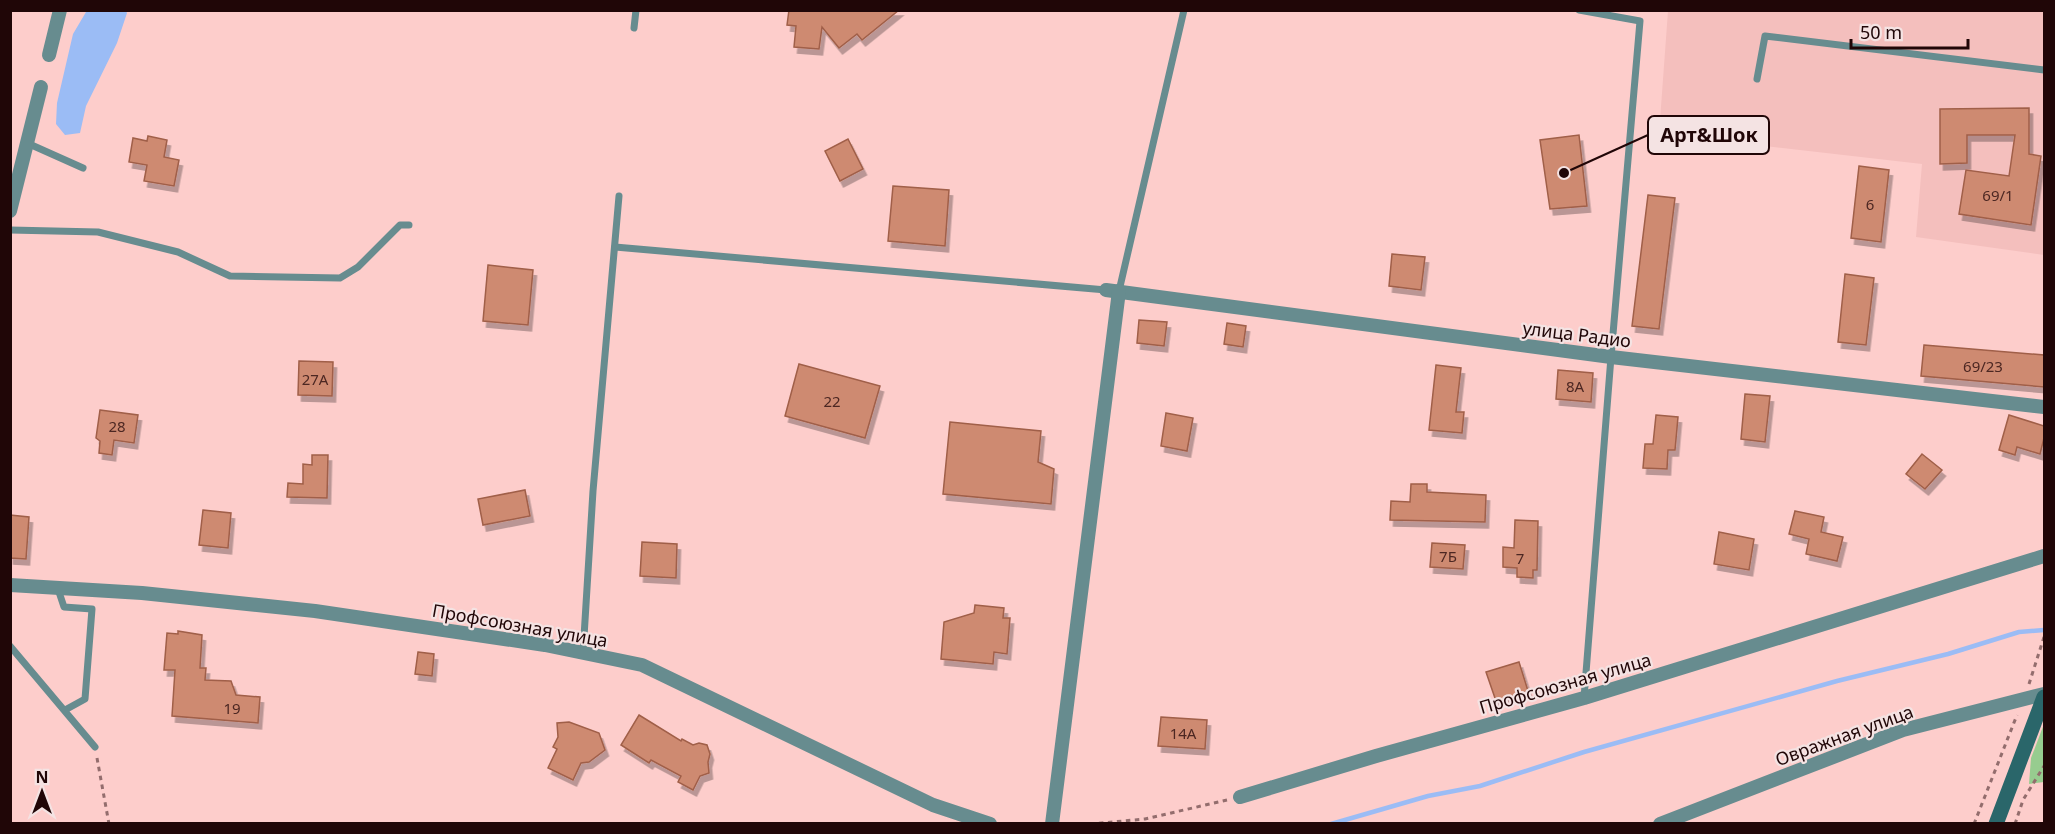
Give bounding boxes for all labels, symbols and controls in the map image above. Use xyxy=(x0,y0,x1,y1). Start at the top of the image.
scale bar xyxy=(1851,12,1968,50)
text: 50 m xyxy=(1860,20,1902,44)
callout: Арт&Шок xyxy=(1648,116,1769,154)
text: Арт&Шок xyxy=(1660,121,1758,148)
house number: 69/1 xyxy=(1982,185,2014,205)
house number: 6 xyxy=(1866,194,1874,214)
street label: улица Радио xyxy=(1521,315,1633,353)
house number: 69/23 xyxy=(1963,356,2003,376)
house number: 27А xyxy=(302,369,329,389)
house number: 8А xyxy=(1566,376,1585,396)
house number: 22 xyxy=(823,391,841,411)
house number: 28 xyxy=(108,416,126,436)
house number: 7Б xyxy=(1439,546,1457,566)
house number: 7 xyxy=(1516,548,1524,568)
street label: Профсоюзная улица xyxy=(430,598,610,652)
street label: Профсоюзная улица xyxy=(1476,647,1654,719)
house number: 19 xyxy=(223,698,241,718)
street label: Овражная улица xyxy=(1772,699,1916,771)
house number: 14А xyxy=(1170,723,1197,743)
north arrow xyxy=(12,762,72,822)
text: N xyxy=(35,766,49,788)

